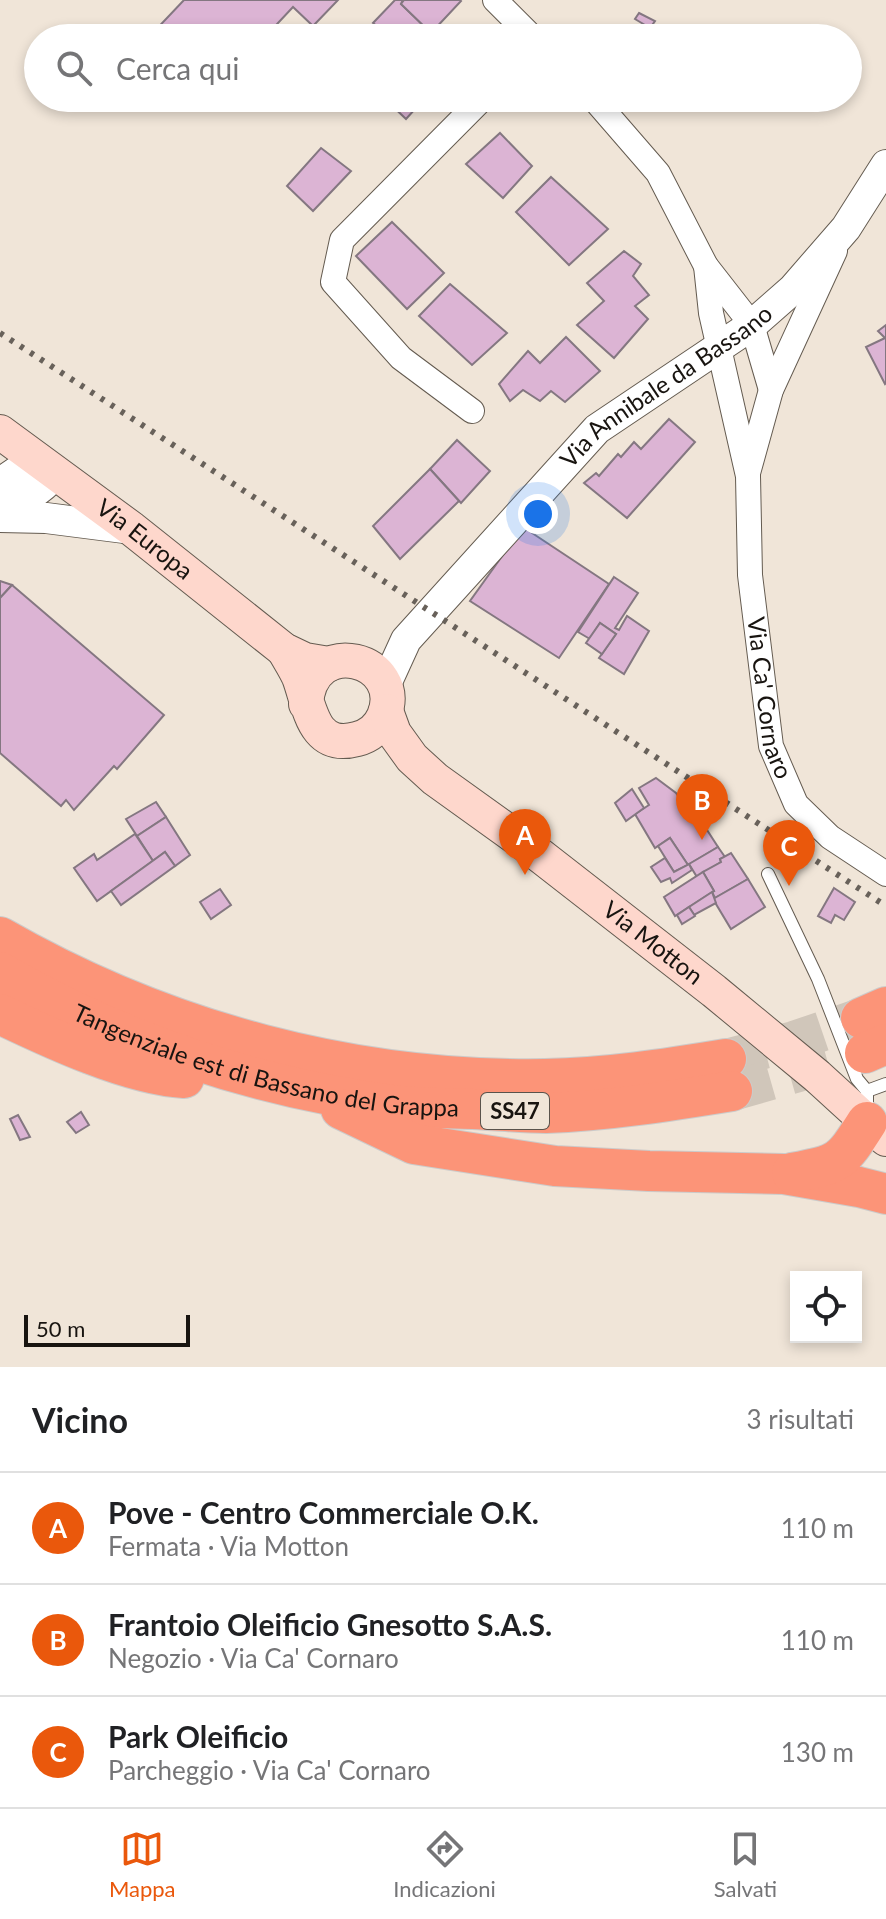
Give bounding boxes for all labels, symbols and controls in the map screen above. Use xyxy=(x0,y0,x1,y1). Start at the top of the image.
search box xyxy=(24,24,862,112)
icon: search xyxy=(52,46,96,90)
text: Cerca qui xyxy=(116,50,240,86)
street label: Via Annibale da Bassano xyxy=(553,298,777,473)
street label: Via Europa xyxy=(91,492,199,585)
your location xyxy=(518,494,558,534)
street label: Via Ca' Cornaro xyxy=(742,615,799,783)
pin: B xyxy=(676,774,728,840)
pin: A xyxy=(499,809,551,875)
pin: C xyxy=(763,820,815,886)
street label: Via Motton xyxy=(598,894,709,990)
street label: Tangenziale est di Bassano del Grappa xyxy=(69,997,459,1122)
road number: SS47 xyxy=(481,1093,549,1129)
map controls xyxy=(790,1271,862,1343)
button: locate xyxy=(790,1271,862,1343)
scale bar xyxy=(24,1311,190,1347)
text: 50 m xyxy=(36,1315,85,1342)
text: Vicino xyxy=(32,1399,128,1440)
text: 3 risultati xyxy=(747,1403,854,1435)
text: Pove - Centro Commerciale O.K. xyxy=(108,1494,539,1530)
text: A xyxy=(49,1512,67,1544)
text: 110 m xyxy=(781,1512,854,1544)
text: Fermata · Via Motton xyxy=(108,1530,349,1562)
text: Frantoio Oleificio Gnesotto S.A.S. xyxy=(108,1606,552,1642)
text: B xyxy=(49,1624,67,1656)
text: 110 m xyxy=(781,1624,854,1656)
text: Negozio · Via Ca' Cornaro xyxy=(108,1642,399,1674)
text: Park Oleificio xyxy=(108,1718,288,1754)
text: C xyxy=(49,1736,67,1768)
text: 130 m xyxy=(781,1736,854,1768)
text: Parcheggio · Via Ca' Cornaro xyxy=(108,1754,431,1786)
tab: Mappa xyxy=(109,1827,176,1902)
tab: Indicazioni xyxy=(393,1827,496,1902)
tab: Salvati xyxy=(714,1827,777,1902)

